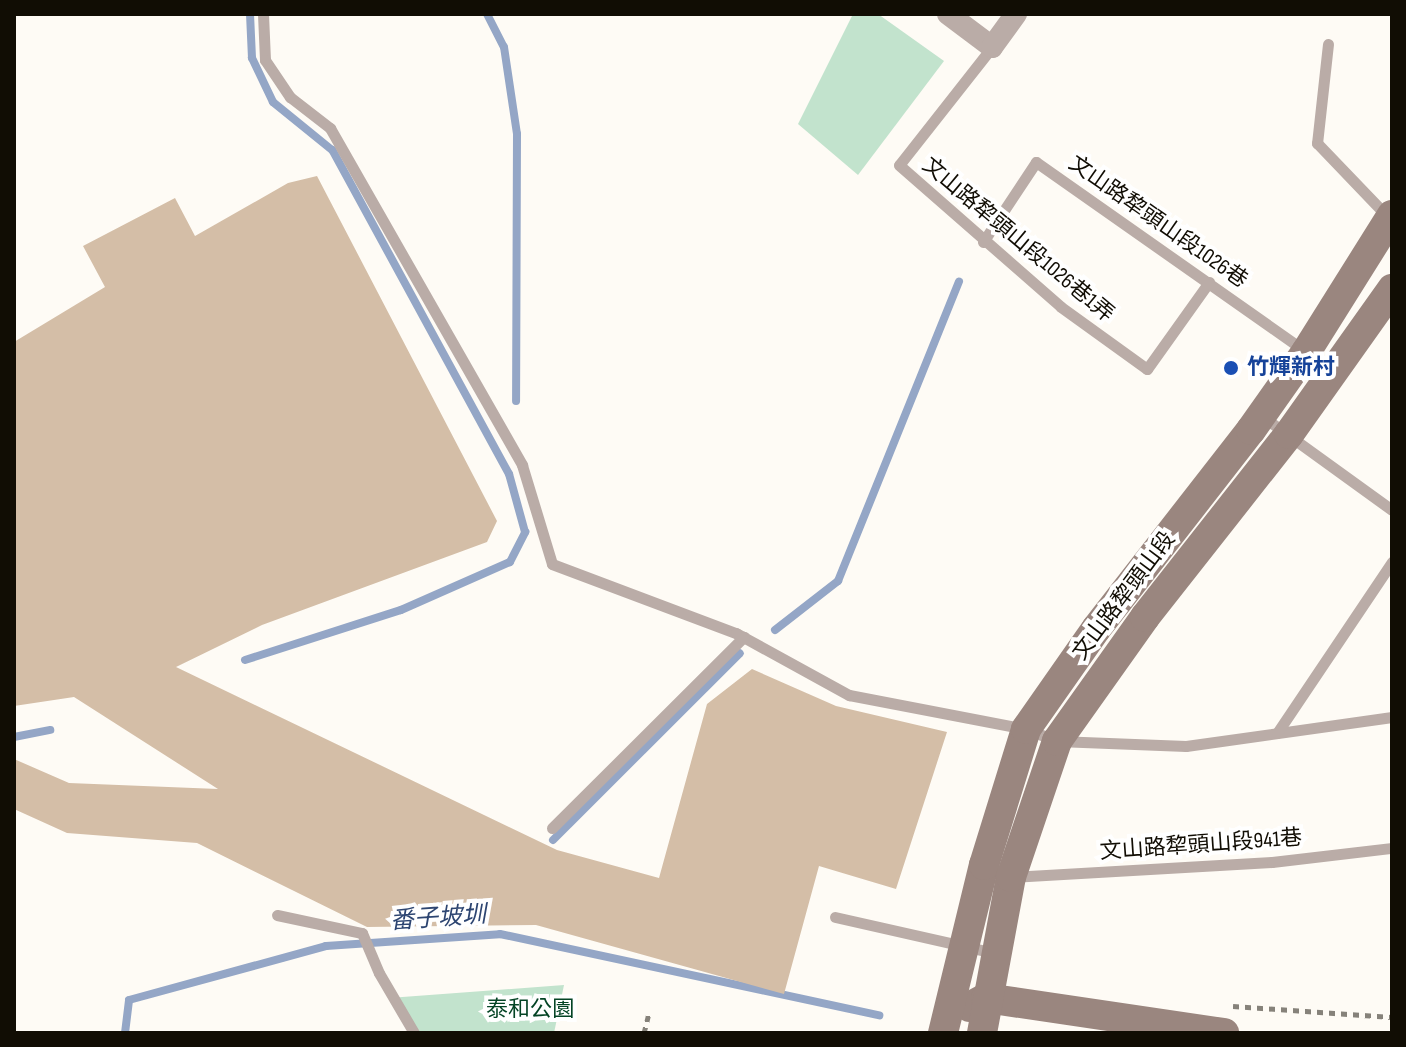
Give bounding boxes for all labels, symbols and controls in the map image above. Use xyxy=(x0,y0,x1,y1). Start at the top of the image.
street label: 文山路犂頭山段1026巷 xyxy=(1064,150,1252,294)
street label: 文山路犂頭山段1026巷1弄 xyxy=(917,152,1119,328)
place label: 竹輝新村 xyxy=(1247,355,1335,381)
marker: 竹輝新村 xyxy=(1222,359,1240,377)
street label: 文山路犂頭山段 xyxy=(1067,527,1181,665)
street label: 文山路犂頭山段941巷 xyxy=(1099,825,1303,865)
water label: 番子坡圳 xyxy=(389,900,487,936)
park label: 泰和公園 xyxy=(486,997,574,1023)

